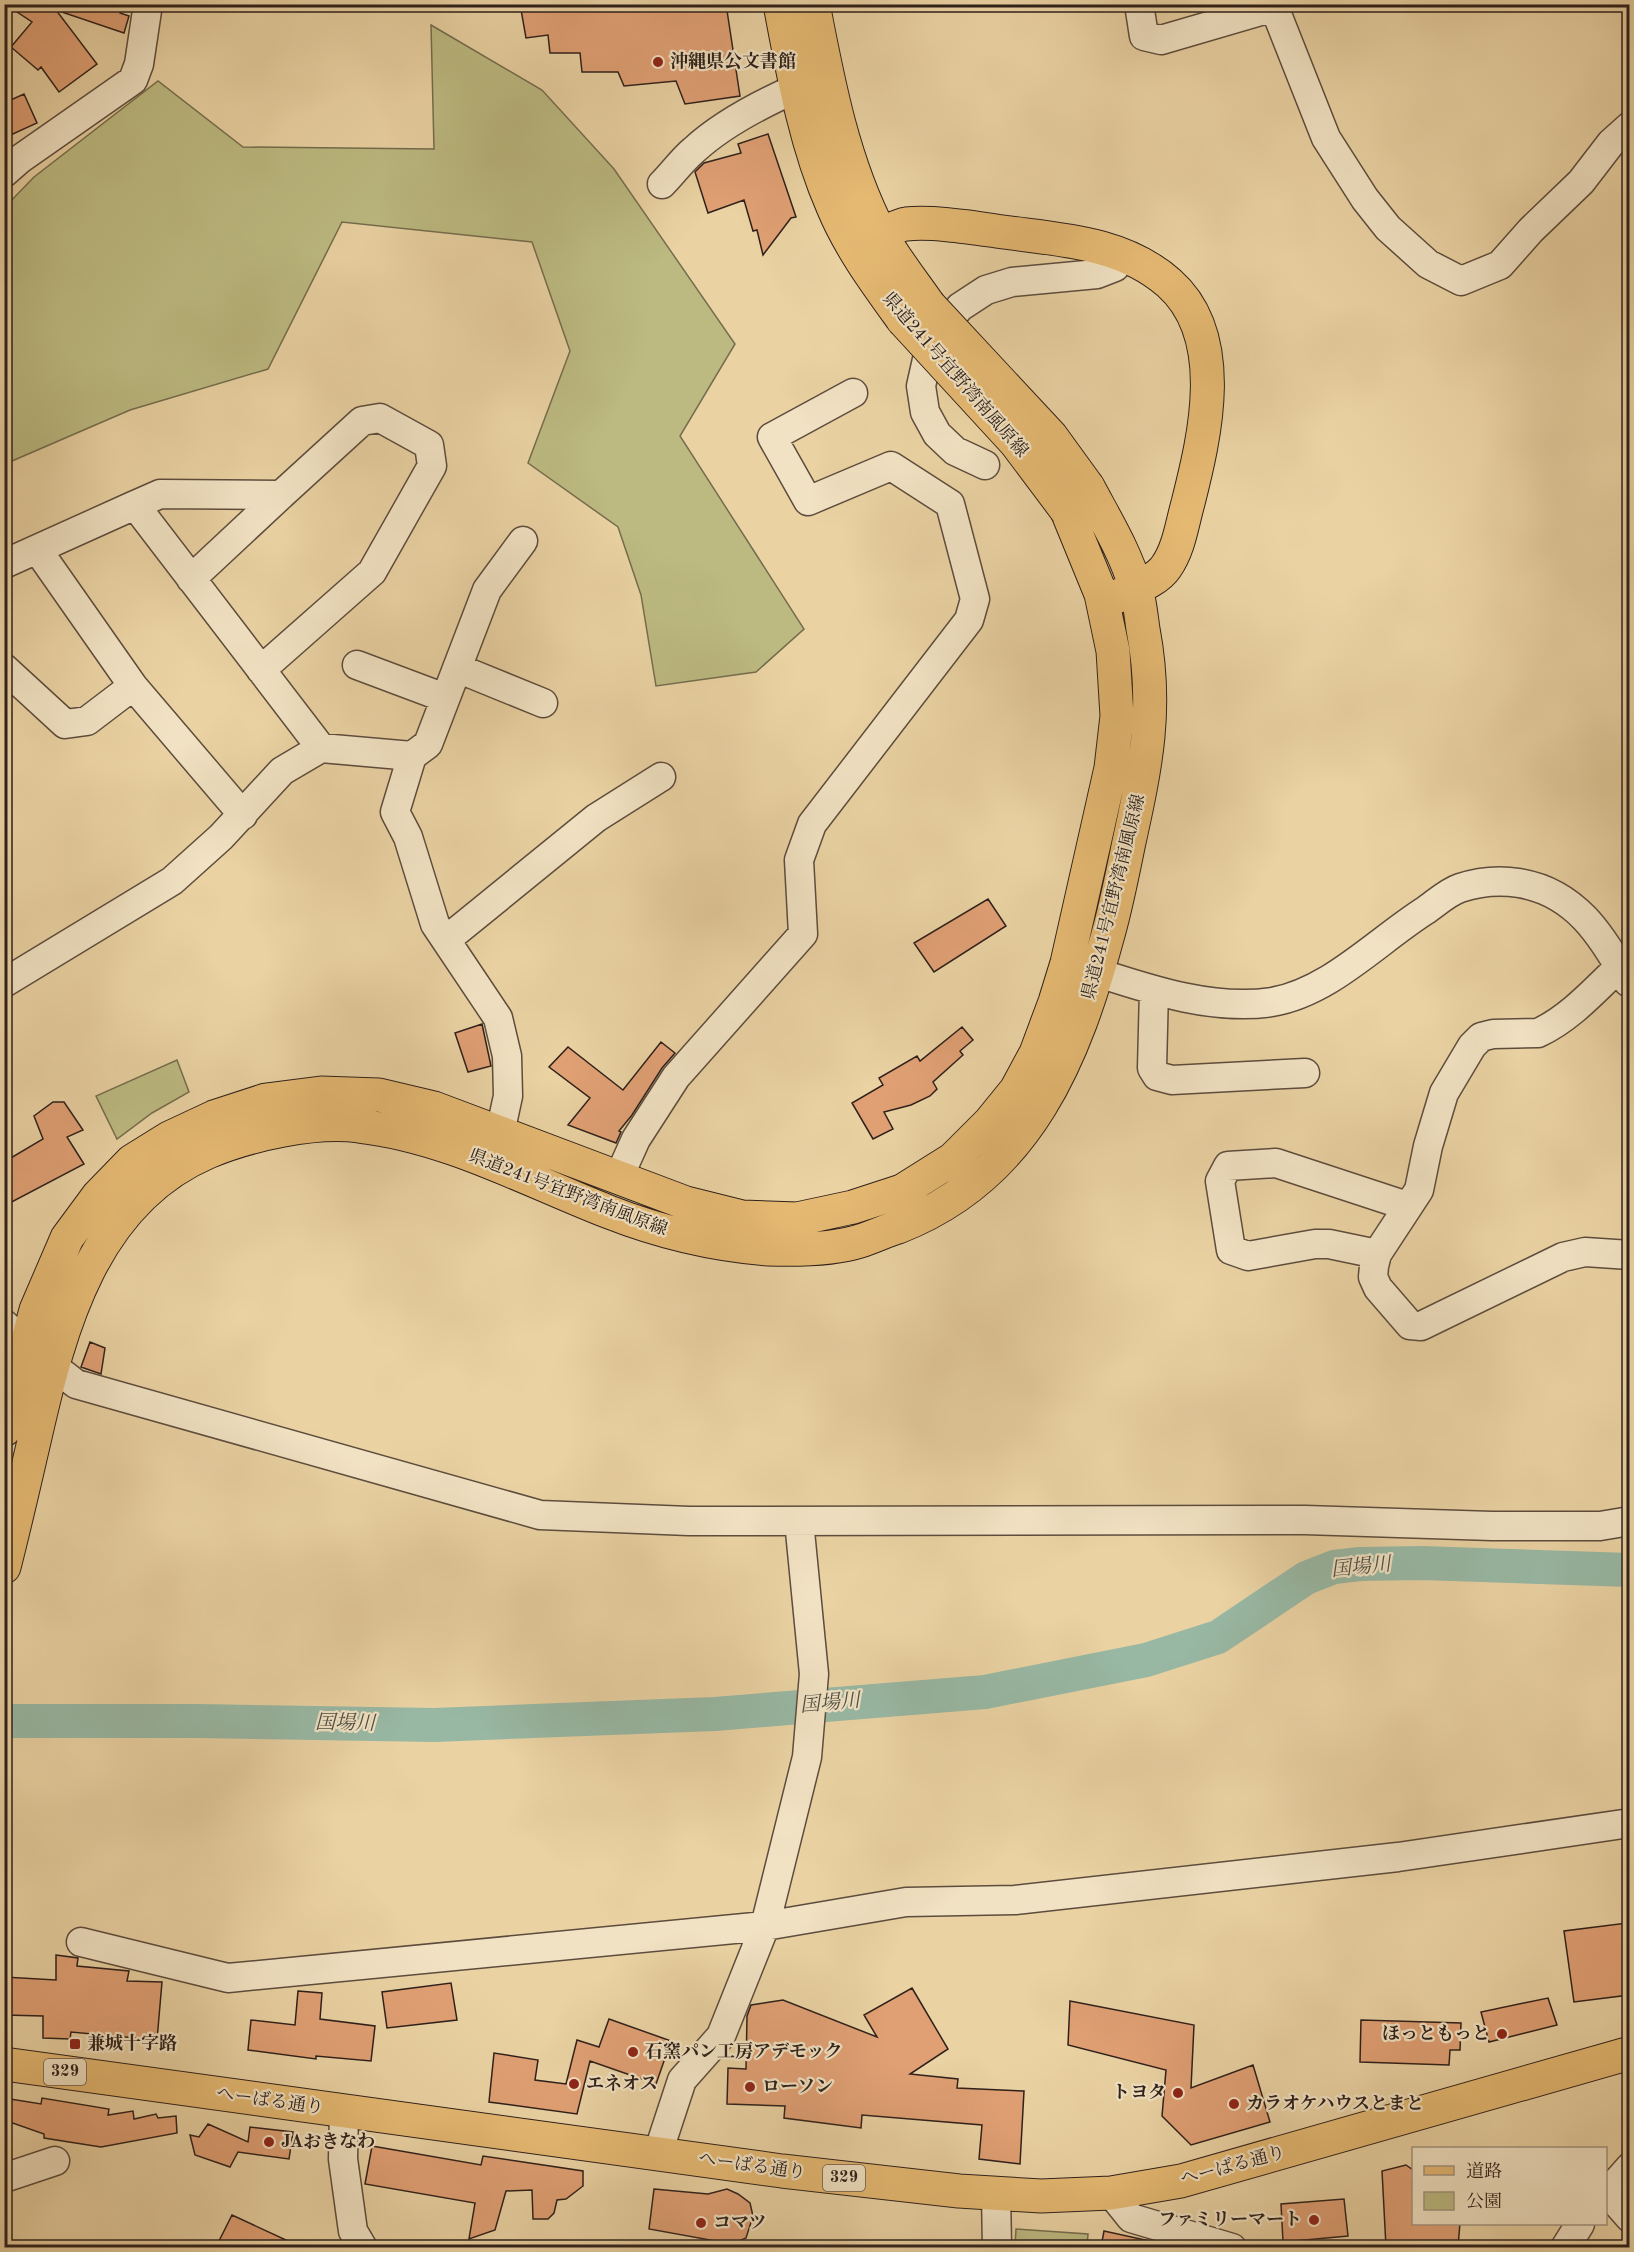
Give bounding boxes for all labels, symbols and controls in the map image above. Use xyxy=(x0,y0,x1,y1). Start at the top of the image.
place label: 沖縄県公文書館 xyxy=(670,51,796,71)
marker: 沖縄県公文書館 xyxy=(651,55,665,69)
street label: 県道241号宜野湾南風原線 xyxy=(879,288,1033,461)
street label: 県道241号宜野湾南風原線 xyxy=(1078,792,1148,1002)
street label: 県道241号宜野湾南風原線 xyxy=(466,1145,671,1239)
water label: 国場川 xyxy=(1330,1553,1394,1581)
water label: 国場川 xyxy=(799,1689,863,1717)
water label: 国場川 xyxy=(315,1711,377,1735)
place label: ほっともっと xyxy=(1382,2024,1490,2043)
marker: ほっともっと xyxy=(1495,2027,1509,2041)
place label: 兼城十字路 xyxy=(87,2033,177,2053)
marker: 兼城十字路 xyxy=(68,2037,82,2051)
place label: 石窯パン工房アデモック xyxy=(645,2041,842,2061)
marker: 石窯パン工房アデモック xyxy=(626,2045,640,2059)
road number: 329 xyxy=(44,2059,86,2085)
place label: エネオス xyxy=(586,2073,658,2093)
marker: エネオス xyxy=(567,2077,581,2091)
place label: ローソン xyxy=(762,2078,833,2096)
marker: ローソン xyxy=(743,2080,757,2094)
place label: トヨタ xyxy=(1112,2083,1166,2102)
street label: へーばる通り xyxy=(215,2084,325,2117)
marker: トヨタ xyxy=(1171,2086,1185,2100)
place label: カラオケハウスとまと xyxy=(1246,2094,1424,2113)
marker: カラオケハウスとまと xyxy=(1227,2097,1241,2111)
place label: JAおきなわ xyxy=(281,2132,375,2151)
marker: JAおきなわ xyxy=(262,2135,276,2149)
street label: へーばる通り xyxy=(1178,2142,1287,2189)
legend xyxy=(1412,2147,1607,2225)
street label: へーばる通り xyxy=(697,2149,807,2182)
text: 道路 xyxy=(1466,2161,1502,2181)
road number: 329 xyxy=(823,2165,865,2191)
text: 公園 xyxy=(1466,2192,1502,2211)
place label: ファミリーマート xyxy=(1158,2210,1302,2229)
marker: ファミリーマート xyxy=(1307,2213,1321,2227)
place label: コマツ xyxy=(713,2214,766,2232)
marker: コマツ xyxy=(694,2216,708,2230)

